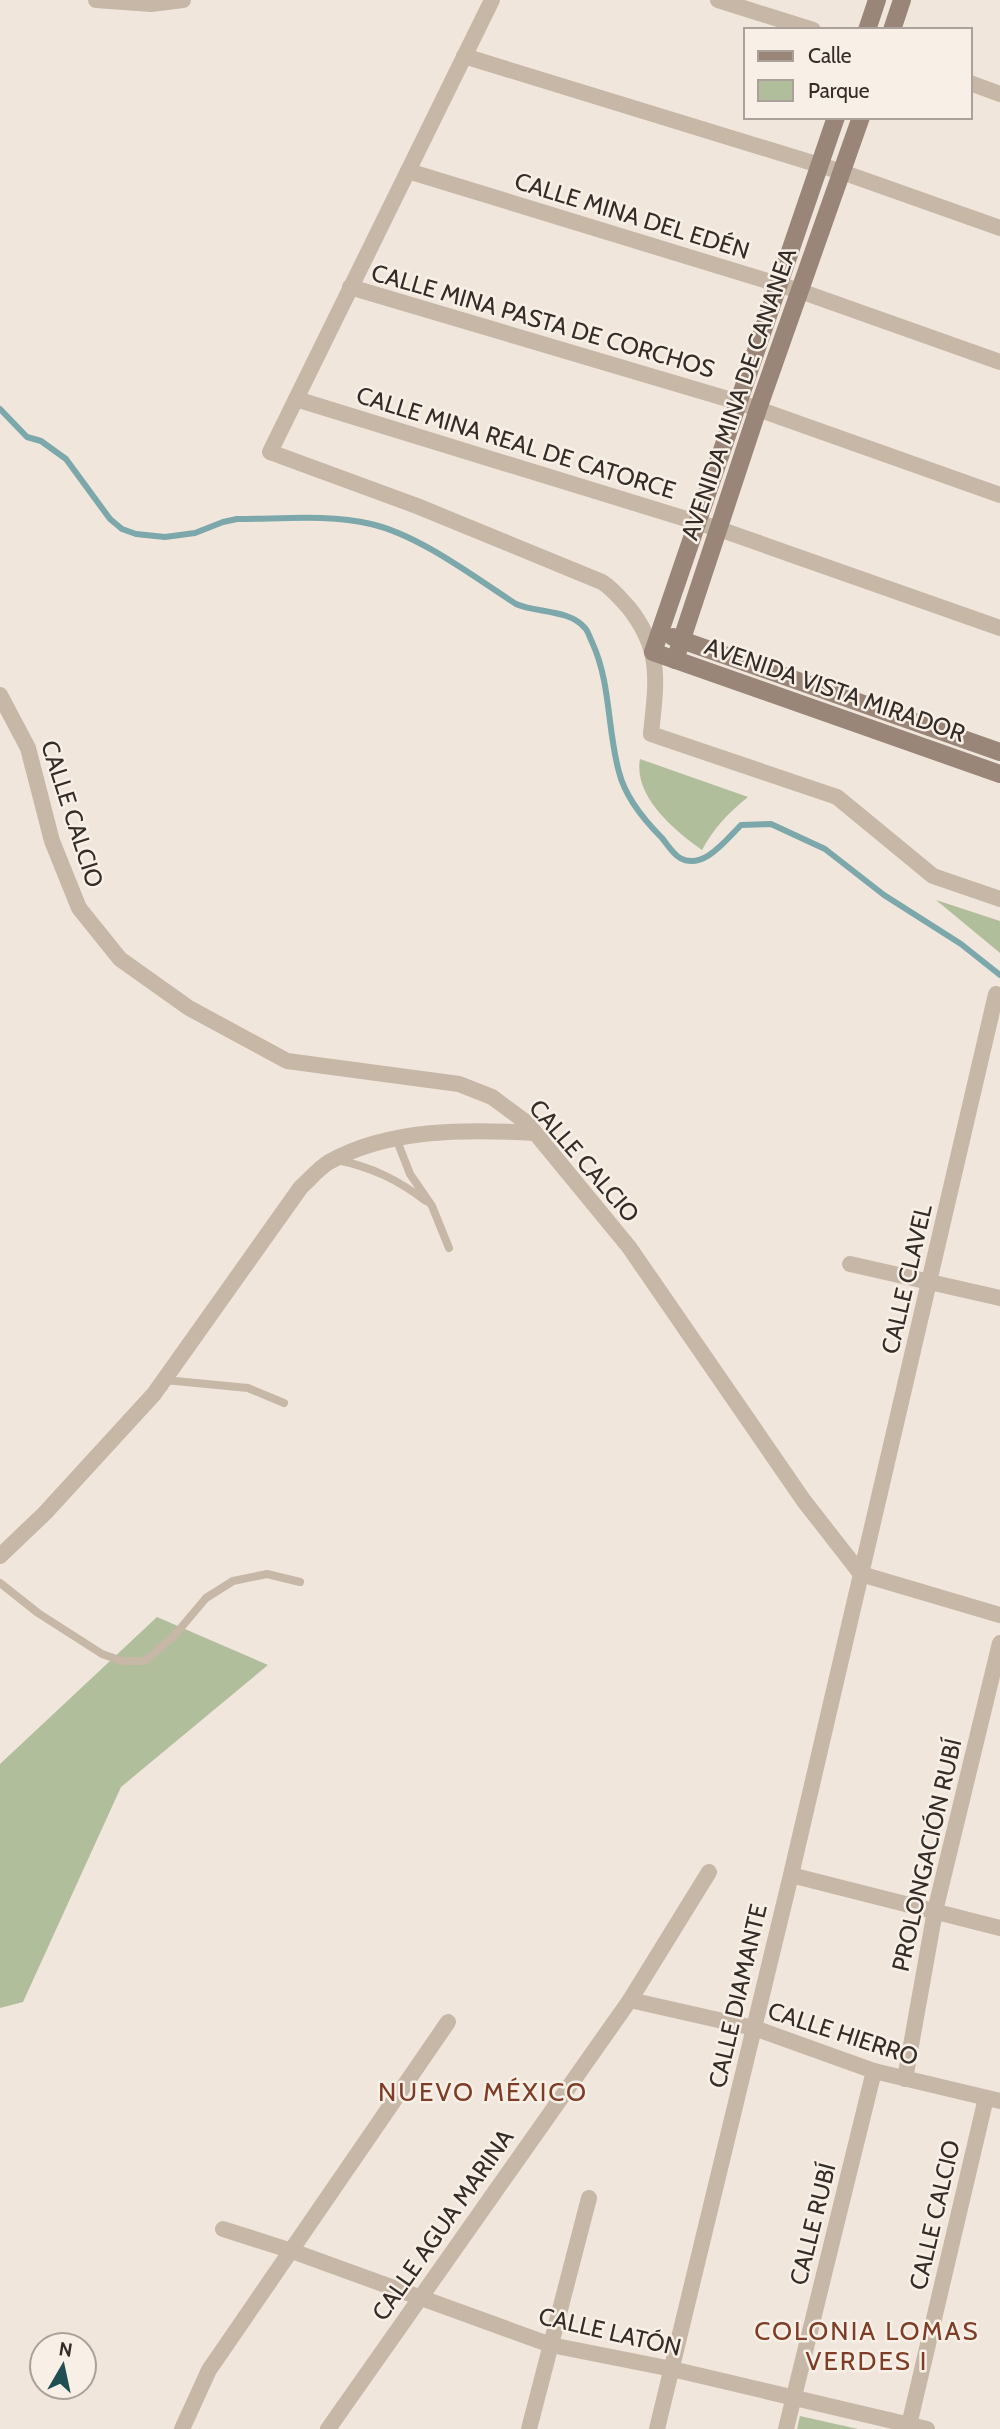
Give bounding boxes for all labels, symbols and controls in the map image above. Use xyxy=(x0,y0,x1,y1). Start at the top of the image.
legend xyxy=(744,28,972,119)
text: Calle xyxy=(808,43,852,68)
text: Parque xyxy=(808,78,870,103)
street label: CALLE MINA DEL EDÉN xyxy=(511,166,753,265)
street label: AVENIDA MINA DE CANANEA xyxy=(675,244,802,544)
street label: CALLE MINA PASTA DE CORCHOS xyxy=(368,258,718,384)
street label: CALLE MINA REAL DE CATORCE xyxy=(353,380,679,505)
street label: AVENIDA VISTA MIRADOR xyxy=(701,631,970,748)
street label: CALLE CALCIO xyxy=(35,737,110,891)
street label: CALLE CALCIO xyxy=(523,1094,645,1228)
street label: CALLE CLAVEL xyxy=(875,1201,938,1357)
street label: PROLONGACIÓN RUBÍ xyxy=(886,1736,967,1974)
street label: CALLE DIAMANTE xyxy=(702,1901,773,2091)
street label: CALLE HIERRO xyxy=(764,1996,922,2071)
district label: NUEVO MÉXICO xyxy=(378,2076,588,2108)
street label: CALLE AGUA MARINA xyxy=(366,2123,520,2326)
street label: CALLE CALCIO xyxy=(903,2137,966,2293)
street label: CALLE RUBÍ xyxy=(783,2160,842,2288)
street label: CALLE LATÓN xyxy=(536,2301,684,2362)
district label: COLONIA LOMAS VERDES I xyxy=(754,2315,980,2377)
north arrow xyxy=(28,2331,98,2401)
text: N xyxy=(57,2337,74,2362)

